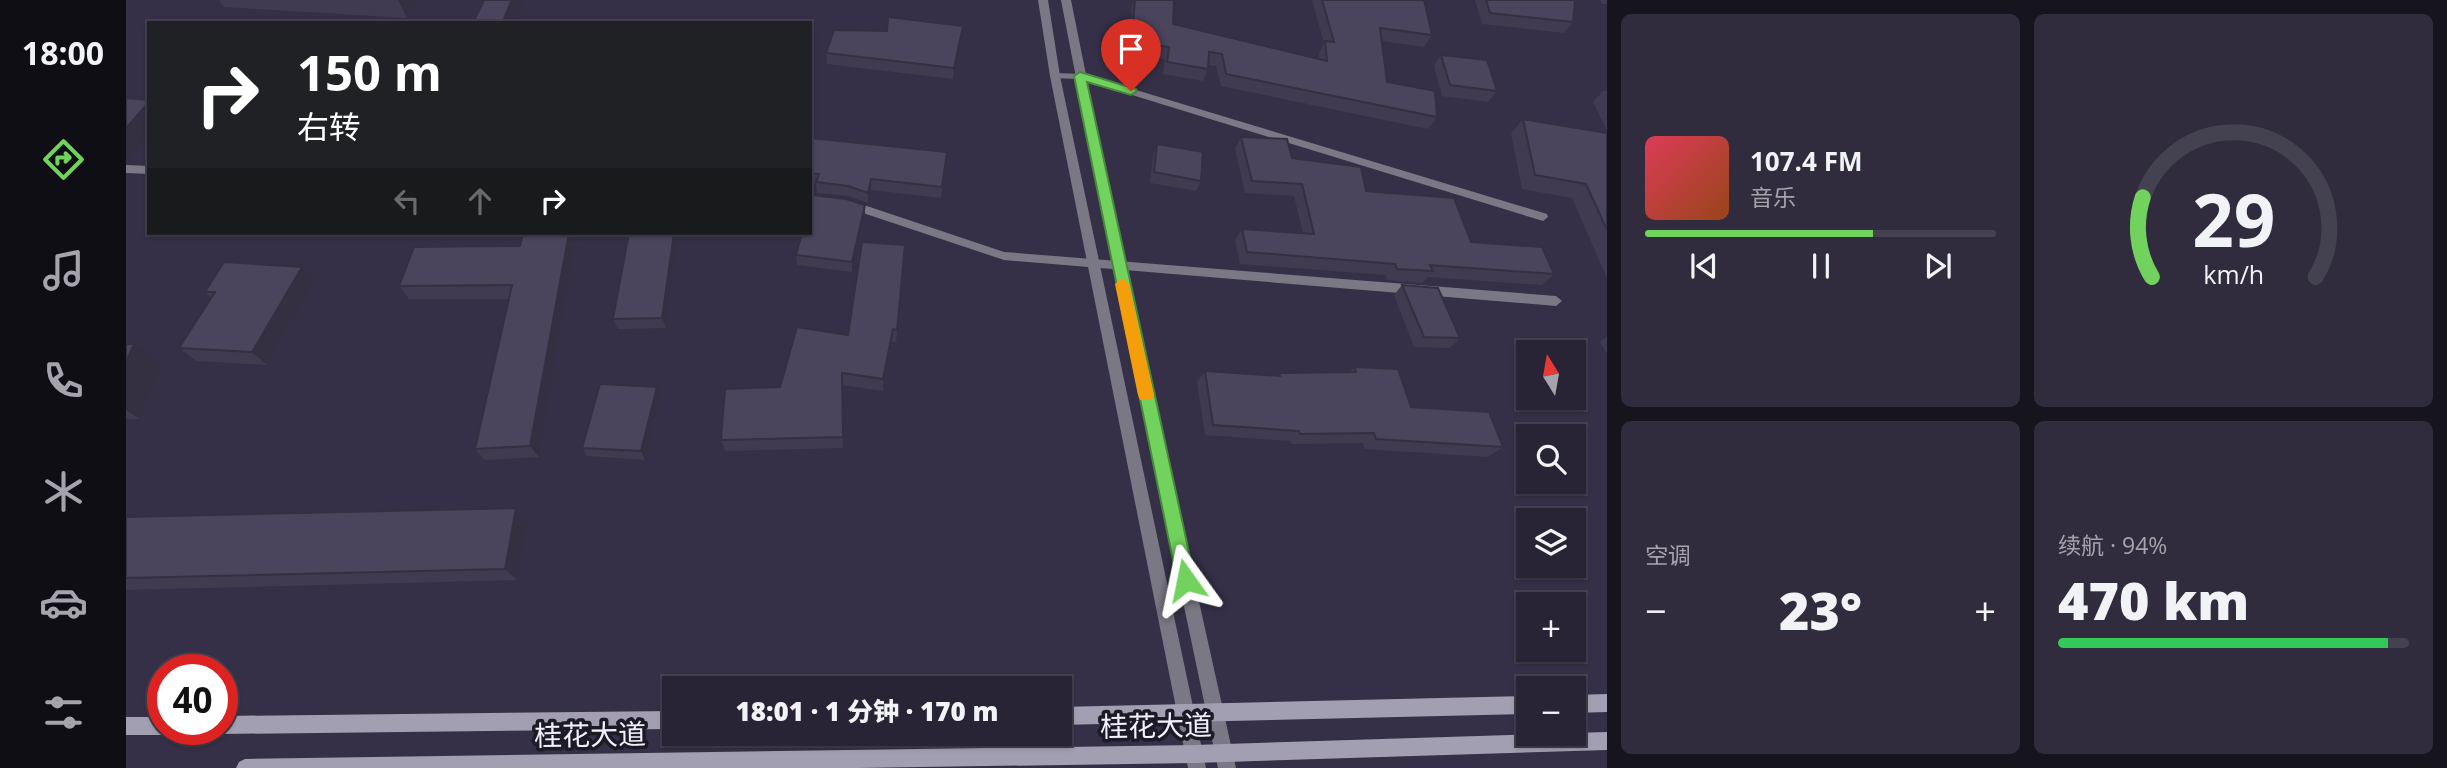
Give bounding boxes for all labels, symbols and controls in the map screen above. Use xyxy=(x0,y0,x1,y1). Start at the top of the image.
pin xyxy=(1101,19,1161,91)
icon: arrive xyxy=(1112,30,1150,68)
text: 18:00 xyxy=(22,31,104,74)
text: 150 m xyxy=(297,39,442,105)
icon: right xyxy=(182,49,273,140)
text: 右转 xyxy=(297,105,361,148)
icon: directions xyxy=(39,135,88,184)
text: 107.4 FM xyxy=(1750,143,1862,179)
text: 29 xyxy=(2192,169,2275,268)
text: 音乐 xyxy=(1750,181,1796,213)
icon: left xyxy=(388,182,426,220)
icon: ahead xyxy=(461,182,499,220)
icon: right xyxy=(534,182,572,220)
icon: music xyxy=(39,246,88,295)
icon: previous xyxy=(1685,247,1723,285)
icon: pause xyxy=(1802,247,1840,285)
icon: next xyxy=(1919,247,1957,285)
text: km/h xyxy=(2203,257,2264,291)
north arrow xyxy=(1516,340,1586,410)
map controls xyxy=(1516,340,1586,746)
icon: phone xyxy=(39,356,88,405)
button: search xyxy=(1516,424,1586,494)
icon: climate xyxy=(39,467,88,516)
button: layers xyxy=(1516,508,1586,578)
text: 续航 · 94% xyxy=(2058,529,2167,561)
text: 空调 xyxy=(1645,539,1691,571)
position arrow xyxy=(1149,543,1223,617)
text: 470 km xyxy=(2058,564,2249,635)
text: 23° xyxy=(1779,574,1862,645)
icon: car xyxy=(39,578,88,627)
text: − xyxy=(1645,584,1667,636)
text: + xyxy=(1974,584,1996,636)
button: + xyxy=(1516,592,1586,662)
speed limit sign: 40 xyxy=(147,654,238,745)
button: − xyxy=(1516,676,1586,746)
icon: filters xyxy=(39,688,88,737)
text: 18:01 · 1 分钟 · 170 m xyxy=(736,693,998,729)
street label: 桂花大道 xyxy=(1100,705,1212,745)
street label: 桂花大道 xyxy=(534,714,646,754)

